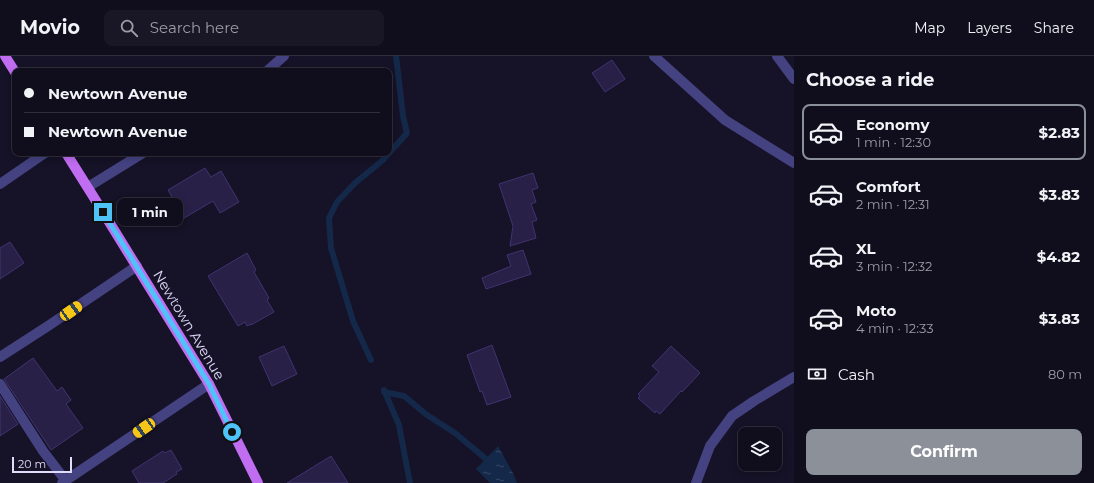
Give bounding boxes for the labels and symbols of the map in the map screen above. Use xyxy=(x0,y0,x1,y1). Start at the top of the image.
callout: 1 min xyxy=(117,198,183,226)
route end xyxy=(94,203,112,221)
street label: Newtown Avenue xyxy=(149,267,229,383)
car xyxy=(58,299,84,323)
car xyxy=(131,416,157,440)
route start xyxy=(223,423,241,441)
scale bar xyxy=(12,455,72,474)

